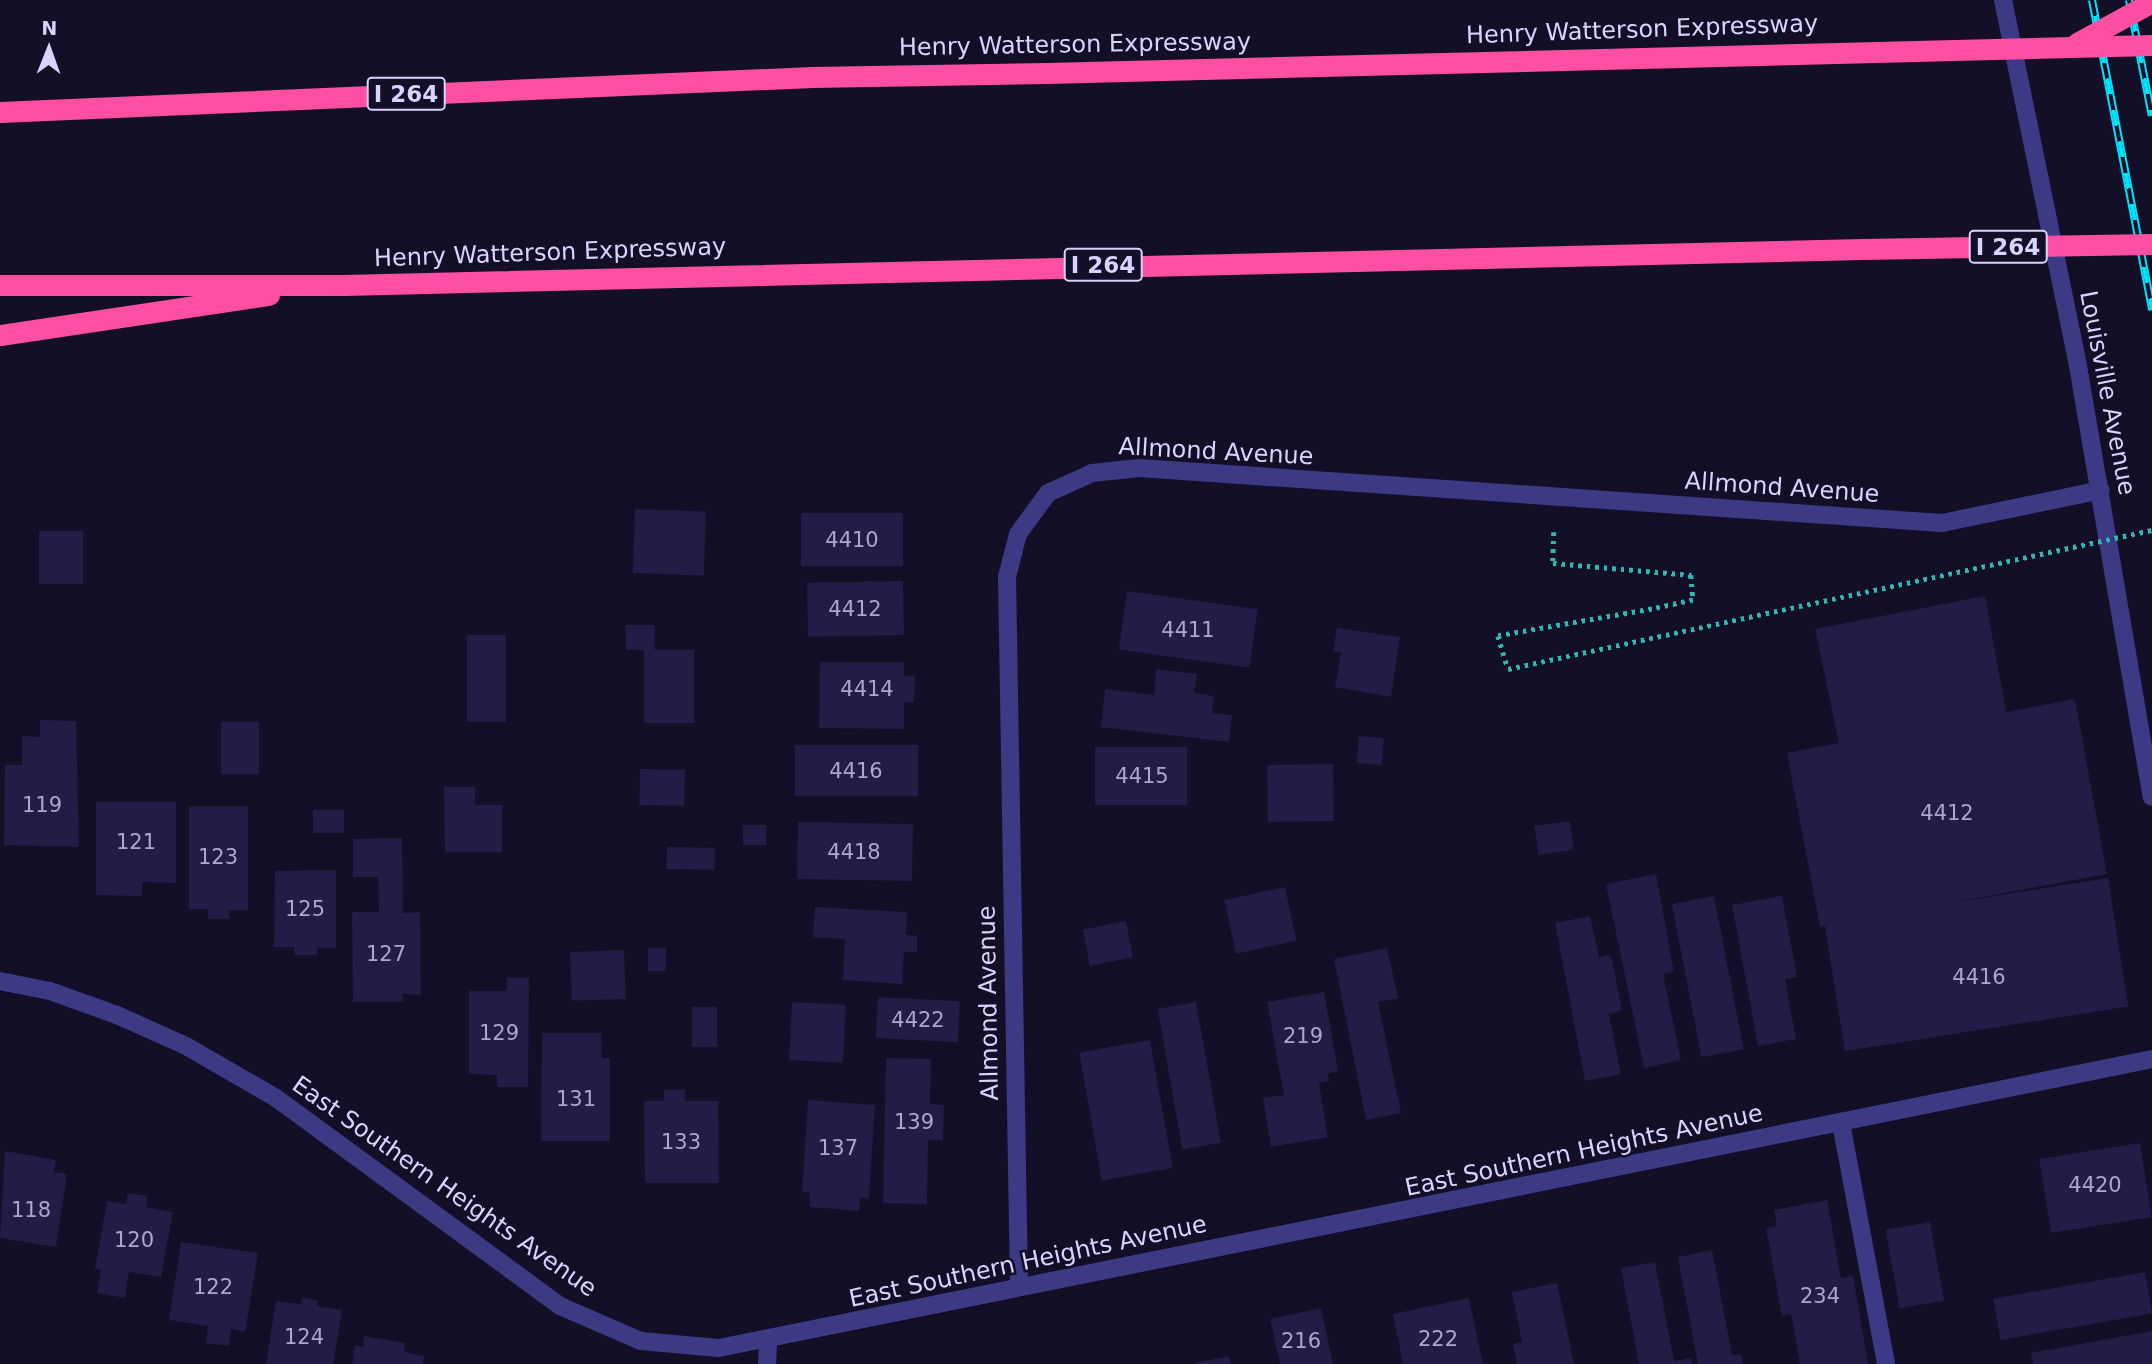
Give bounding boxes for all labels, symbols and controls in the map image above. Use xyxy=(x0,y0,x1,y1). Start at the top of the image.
street label: Henry Watterson Expressway xyxy=(1465,9,1819,51)
north arrow xyxy=(14,14,84,84)
text: N xyxy=(41,17,58,39)
street label: Henry Watterson Expressway xyxy=(899,28,1251,62)
road number: I 264 xyxy=(366,74,446,114)
road number: I 264 xyxy=(1968,228,2048,266)
street label: Henry Watterson Expressway xyxy=(373,232,727,274)
road number: I 264 xyxy=(1063,246,1143,284)
street label: Louisville Avenue xyxy=(2073,288,2141,498)
street label: Allmond Avenue xyxy=(1118,433,1314,471)
street label: Allmond Avenue xyxy=(1684,467,1880,509)
house number: 4410 xyxy=(825,527,879,553)
house number: 4412 xyxy=(828,596,882,622)
house number: 4411 xyxy=(1161,617,1215,643)
house number: 4414 xyxy=(840,676,894,702)
house number: 4416 xyxy=(829,758,883,784)
house number: 4415 xyxy=(1115,763,1169,789)
house number: 119 xyxy=(22,792,62,818)
house number: 4412 xyxy=(1920,800,1974,826)
house number: 121 xyxy=(116,829,156,855)
house number: 4418 xyxy=(827,839,881,865)
house number: 123 xyxy=(198,844,238,870)
house number: 125 xyxy=(285,896,325,922)
street label: Allmond Avenue xyxy=(973,905,1005,1101)
house number: 127 xyxy=(366,941,406,967)
house number: 4416 xyxy=(1952,964,2006,990)
house number: 4422 xyxy=(891,1007,945,1033)
house number: 129 xyxy=(479,1020,519,1046)
house number: 219 xyxy=(1283,1023,1323,1049)
street label: East Southern Heights Avenue xyxy=(286,1071,602,1303)
house number: 131 xyxy=(556,1086,596,1112)
street label: East Southern Heights Avenue xyxy=(1403,1099,1765,1203)
house number: 139 xyxy=(894,1109,934,1135)
house number: 133 xyxy=(661,1129,701,1155)
house number: 137 xyxy=(818,1135,858,1161)
house number: 4420 xyxy=(2068,1172,2122,1198)
house number: 118 xyxy=(11,1197,51,1223)
street label: East Southern Heights Avenue xyxy=(847,1210,1209,1314)
house number: 120 xyxy=(114,1227,154,1253)
house number: 122 xyxy=(193,1274,233,1300)
house number: 234 xyxy=(1800,1283,1840,1309)
house number: 124 xyxy=(284,1324,324,1350)
house number: 222 xyxy=(1418,1326,1458,1352)
house number: 216 xyxy=(1281,1328,1321,1354)

